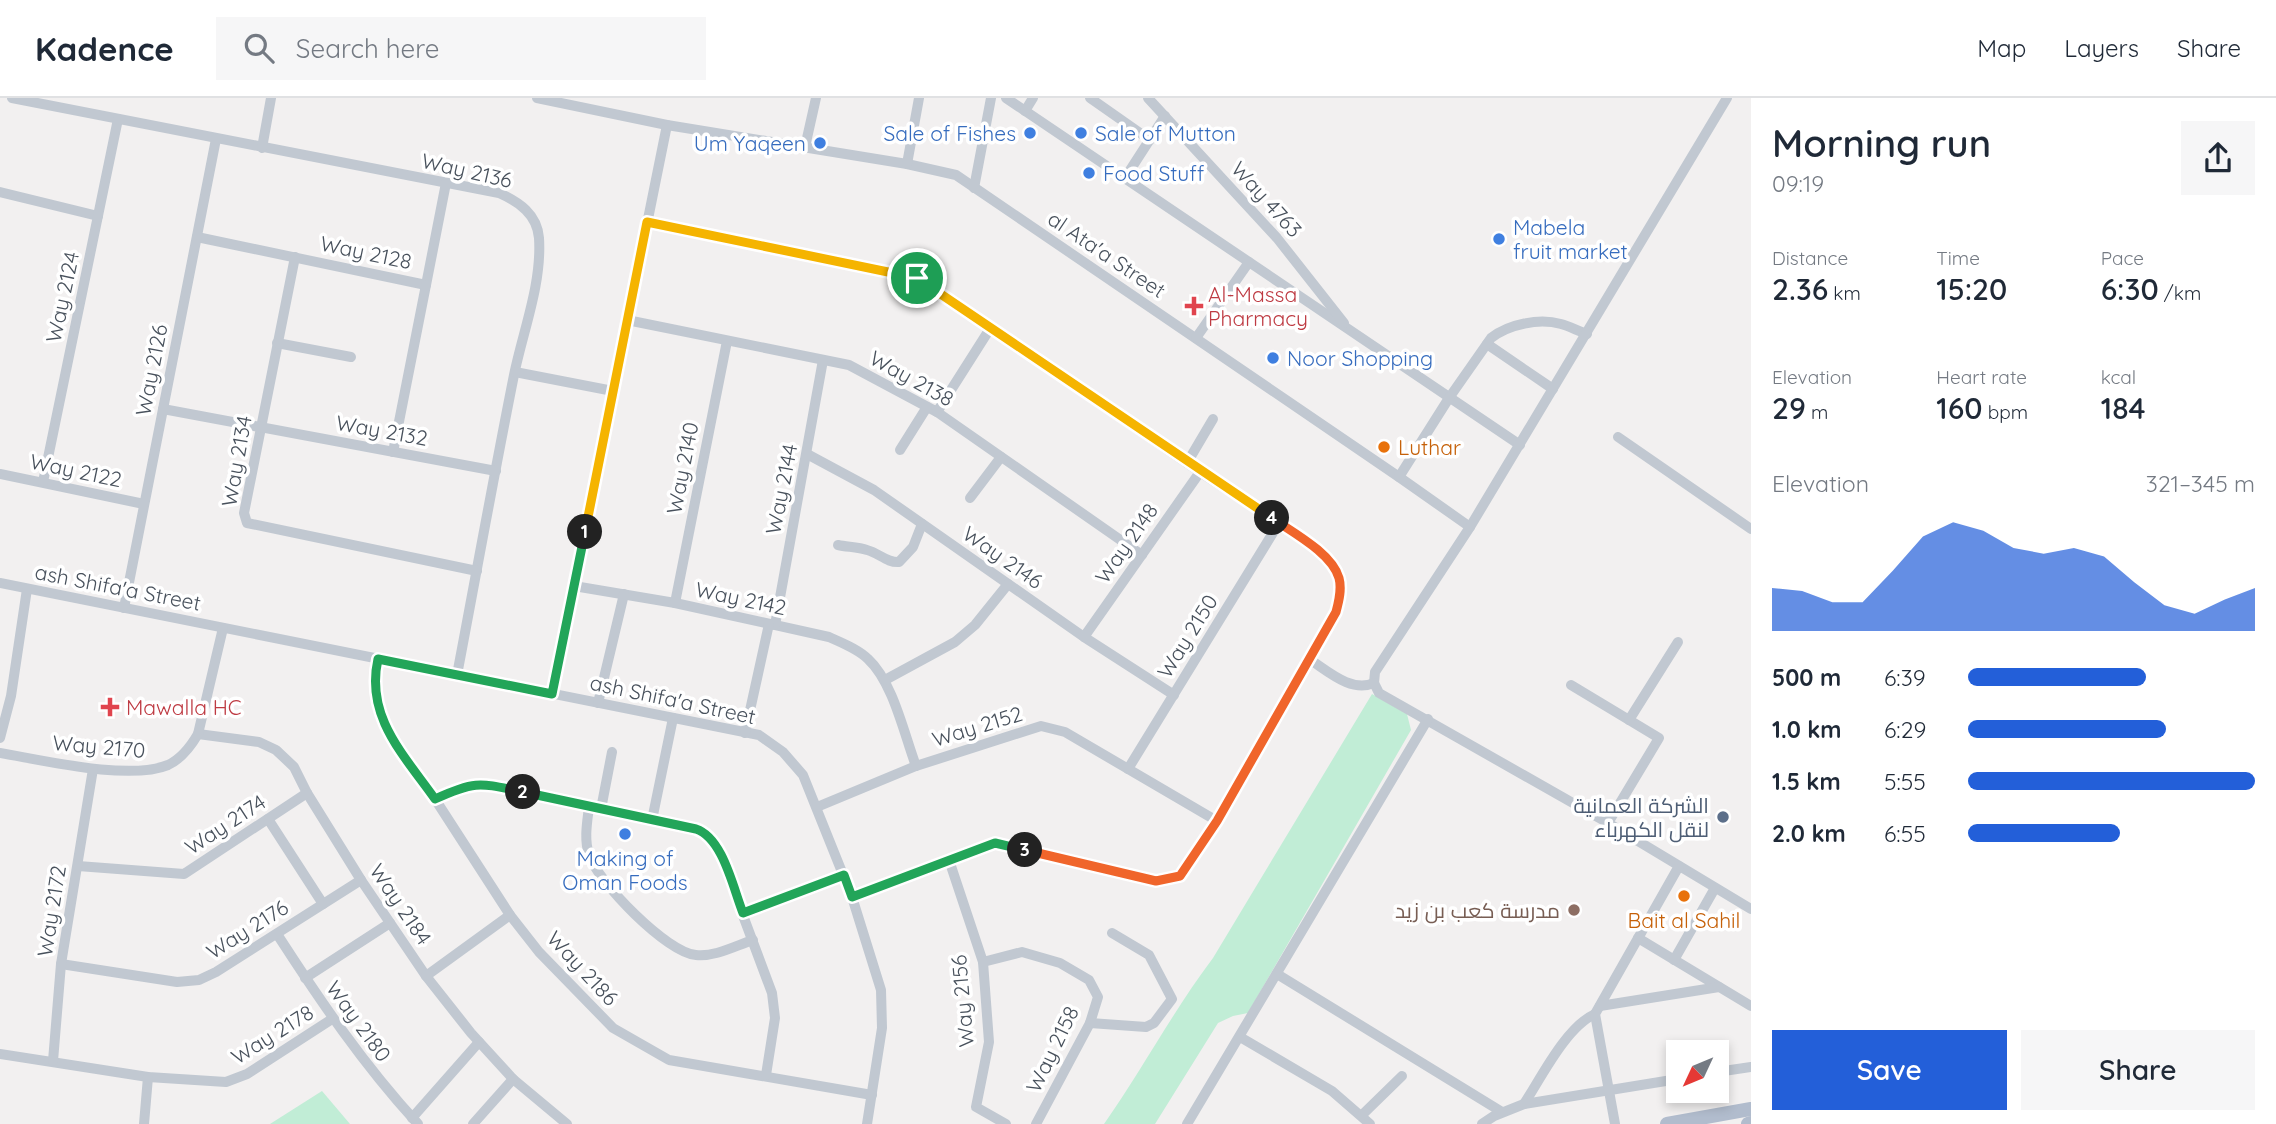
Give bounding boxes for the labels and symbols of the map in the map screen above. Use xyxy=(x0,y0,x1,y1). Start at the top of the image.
place label: Sale of Fishes xyxy=(883,120,1016,146)
place label: Sale of Mutton xyxy=(1095,120,1236,146)
marker: Sale of Fishes xyxy=(1022,125,1038,141)
marker: Sale of Mutton xyxy=(1073,125,1089,141)
place label: Um Yaqeen xyxy=(694,130,806,156)
marker: Um Yaqeen xyxy=(812,135,828,151)
street label: Way 2136 xyxy=(419,147,515,193)
street label: Way 4763 xyxy=(1226,156,1308,242)
place label: Food Stuff xyxy=(1103,160,1204,186)
marker: Food Stuff xyxy=(1081,165,1097,181)
street label: al Ata'a Street xyxy=(1043,205,1171,303)
place label: Mabela fruit market xyxy=(1513,214,1628,264)
street label: Way 2128 xyxy=(318,230,414,274)
marker: Mabela fruit market xyxy=(1491,231,1507,247)
pin xyxy=(887,248,947,308)
street label: Way 2124 xyxy=(40,249,84,345)
place label: Al-Massa Pharmacy xyxy=(1208,281,1308,331)
marker: Al-Massa Pharmacy xyxy=(1186,298,1202,314)
street label: Way 2126 xyxy=(129,322,173,418)
street label: Way 2138 xyxy=(865,344,959,412)
place label: Noor Shopping xyxy=(1287,345,1433,371)
marker: Noor Shopping xyxy=(1265,350,1281,366)
street label: Way 2132 xyxy=(334,409,430,451)
street label: Way 2134 xyxy=(215,413,257,509)
street label: Way 2140 xyxy=(660,420,704,516)
place label: Luthar xyxy=(1398,434,1461,460)
marker: Luthar xyxy=(1376,439,1392,455)
street label: Way 2144 xyxy=(759,442,803,536)
street label: Way 2122 xyxy=(28,448,124,492)
street label: Way 2148 xyxy=(1089,498,1163,588)
pin: 4 xyxy=(1254,500,1290,536)
pin: 1 xyxy=(568,514,602,550)
street label: Way 2146 xyxy=(958,520,1048,594)
street label: ash Shifa'a Street xyxy=(33,558,203,616)
street label: Way 2142 xyxy=(693,576,789,620)
street label: Way 2150 xyxy=(1151,589,1223,683)
street label: ash Shifa'a Street xyxy=(588,669,758,729)
place label: Mawalla HC xyxy=(126,694,242,720)
marker: Mawalla HC xyxy=(100,697,120,717)
street label: Way 2152 xyxy=(929,700,1025,752)
street label: Way 2170 xyxy=(51,729,147,763)
pin: 2 xyxy=(505,774,540,810)
street label: Way 2174 xyxy=(180,788,270,860)
place label: الشرکة العمانیة لنقل الکهرباء xyxy=(1574,792,1709,843)
marker: الشرکة العمانیة لنقل الکهرباء xyxy=(1715,809,1731,825)
marker: Making of Oman Foods xyxy=(617,826,633,842)
pin: 3 xyxy=(1007,832,1042,868)
place label: Making of Oman Foods xyxy=(562,845,688,895)
street label: Way 2184 xyxy=(364,858,438,950)
street label: Way 2172 xyxy=(31,863,71,959)
marker: Bait al Sahil xyxy=(1676,888,1692,904)
street label: Way 2176 xyxy=(201,894,293,964)
place label: مدرسة كعب بن زيد xyxy=(1395,897,1560,924)
marker: مدرسة كعب بن زيد xyxy=(1566,902,1582,918)
place label: Bait al Sahil xyxy=(1628,907,1740,933)
street label: Way 2186 xyxy=(542,925,624,1011)
street label: Way 2156 xyxy=(945,954,979,1048)
street label: Way 2180 xyxy=(321,975,397,1067)
street label: Way 2178 xyxy=(226,999,318,1069)
street label: Way 2158 xyxy=(1020,1002,1084,1096)
north arrow xyxy=(1666,1040,1729,1102)

